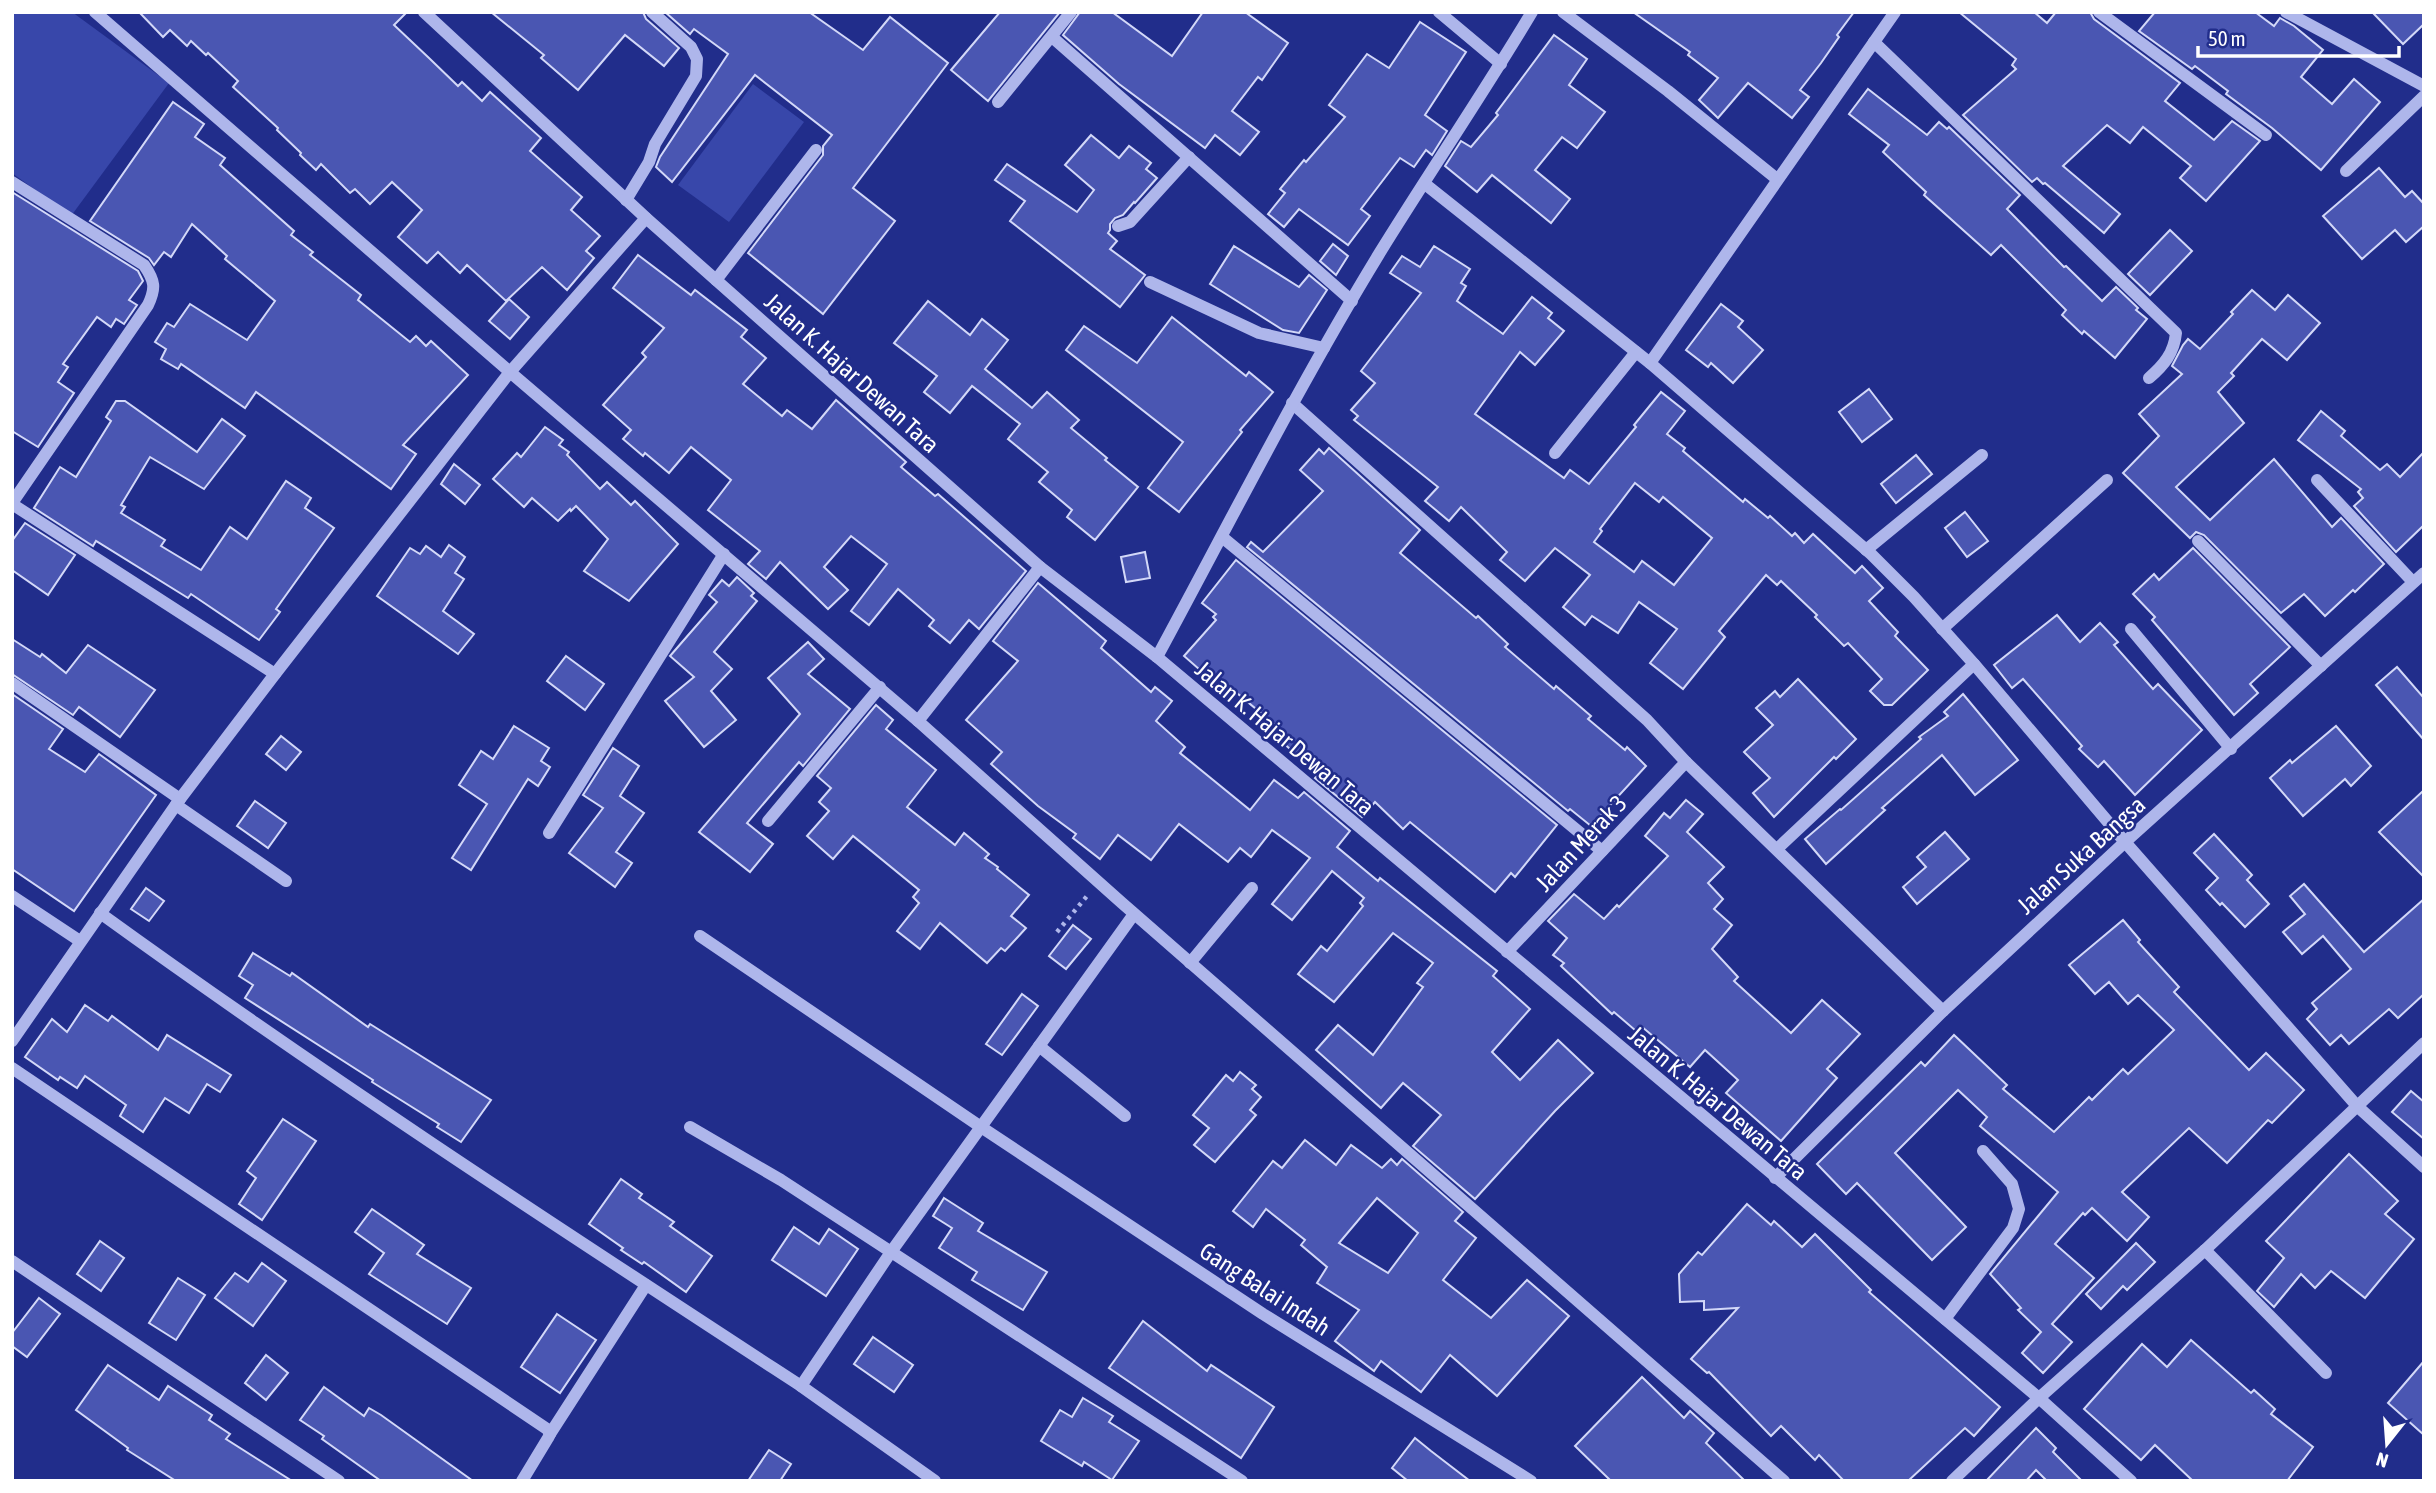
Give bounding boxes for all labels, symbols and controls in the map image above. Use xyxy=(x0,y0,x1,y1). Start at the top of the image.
scale bar xyxy=(2198,14,2399,58)
text: 50 m xyxy=(2208,26,2246,50)
street label: Jalan K. Hajar Dewan Tara xyxy=(759,288,945,458)
street label: Jalan K. Hajar Dewan Tara xyxy=(1190,655,1380,821)
street label: Jalan Merak 3 xyxy=(1530,789,1632,897)
street label: Jalan Suka Bangsa xyxy=(2012,791,2150,919)
street label: Jalan K. Hajar Dewan Tara xyxy=(1623,1020,1813,1186)
street label: Gang Balai Indah xyxy=(1195,1237,1335,1341)
north arrow xyxy=(2352,1409,2422,1479)
text: N xyxy=(2373,1448,2391,1472)

